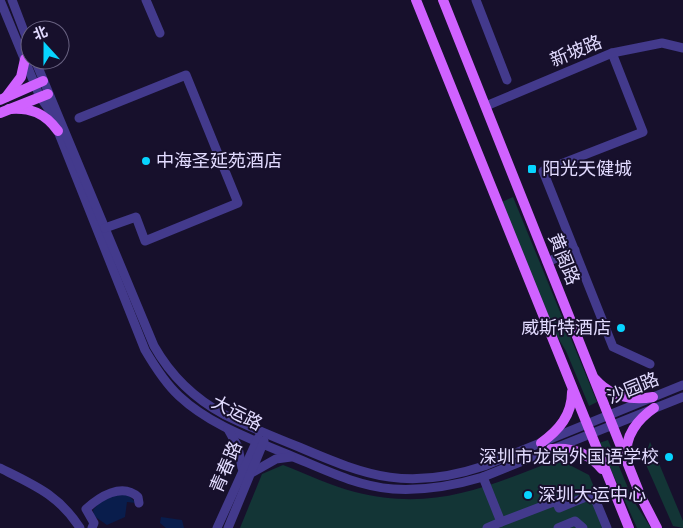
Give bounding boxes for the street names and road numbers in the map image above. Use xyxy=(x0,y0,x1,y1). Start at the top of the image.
street label: 新坡路 xyxy=(547,31,605,70)
street label: 黄阁路 xyxy=(545,230,584,288)
street label: 沙园路 xyxy=(604,368,662,407)
street label: 大运路 xyxy=(208,391,266,434)
street label: 青春路 xyxy=(205,438,246,496)

